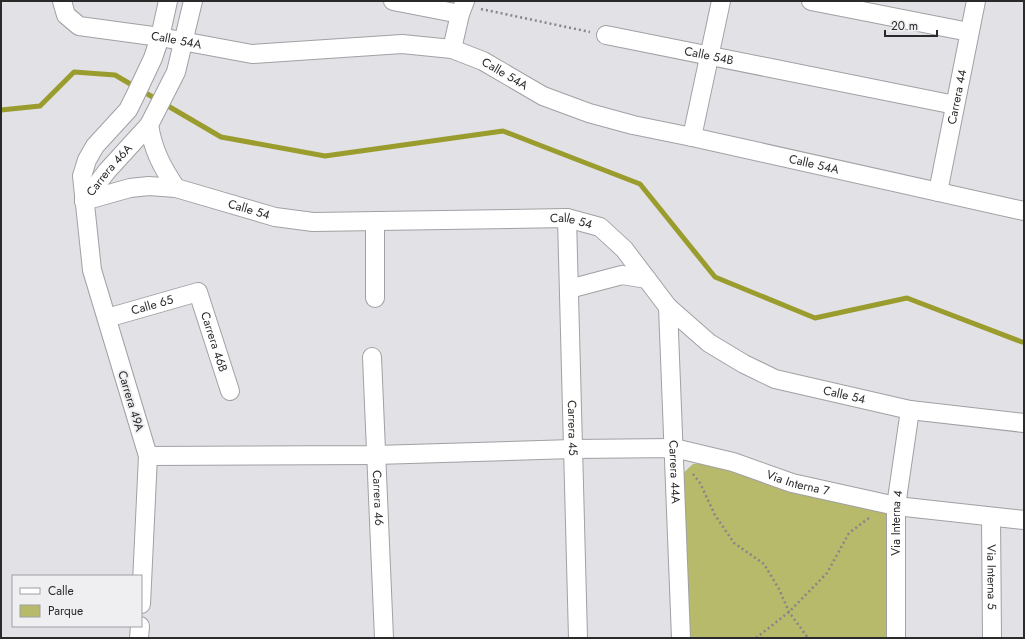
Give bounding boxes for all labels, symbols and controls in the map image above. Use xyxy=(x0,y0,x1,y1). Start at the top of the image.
scale bar xyxy=(885,12,937,38)
text: 20 m xyxy=(891,17,918,35)
street label: Calle 54A xyxy=(150,27,203,54)
street label: Calle 54B xyxy=(683,42,735,69)
street label: Calle 54A xyxy=(478,53,531,94)
street label: Carrera 44 xyxy=(943,68,971,126)
street label: Carrera 46A xyxy=(82,140,137,200)
street label: Calle 54A xyxy=(787,150,841,179)
street label: Calle 54 xyxy=(226,195,272,224)
street label: Calle 54 xyxy=(550,209,595,234)
street label: Calle 65 xyxy=(129,290,176,320)
street label: Carrera 46B xyxy=(196,309,232,375)
street label: Carrera 49A xyxy=(113,368,149,434)
street label: Calle 54 xyxy=(821,381,867,409)
street label: Carrera 45 xyxy=(563,400,582,456)
street label: Carrera 44A xyxy=(664,440,685,504)
street label: Via Interna 7 xyxy=(764,466,832,500)
street label: Carrera 46 xyxy=(368,470,388,526)
street label: Via Interna 4 xyxy=(887,489,907,556)
street label: Via Interna 5 xyxy=(982,544,1001,610)
legend xyxy=(12,575,142,627)
text: Calle xyxy=(48,582,74,600)
text: Parque xyxy=(48,602,83,620)

